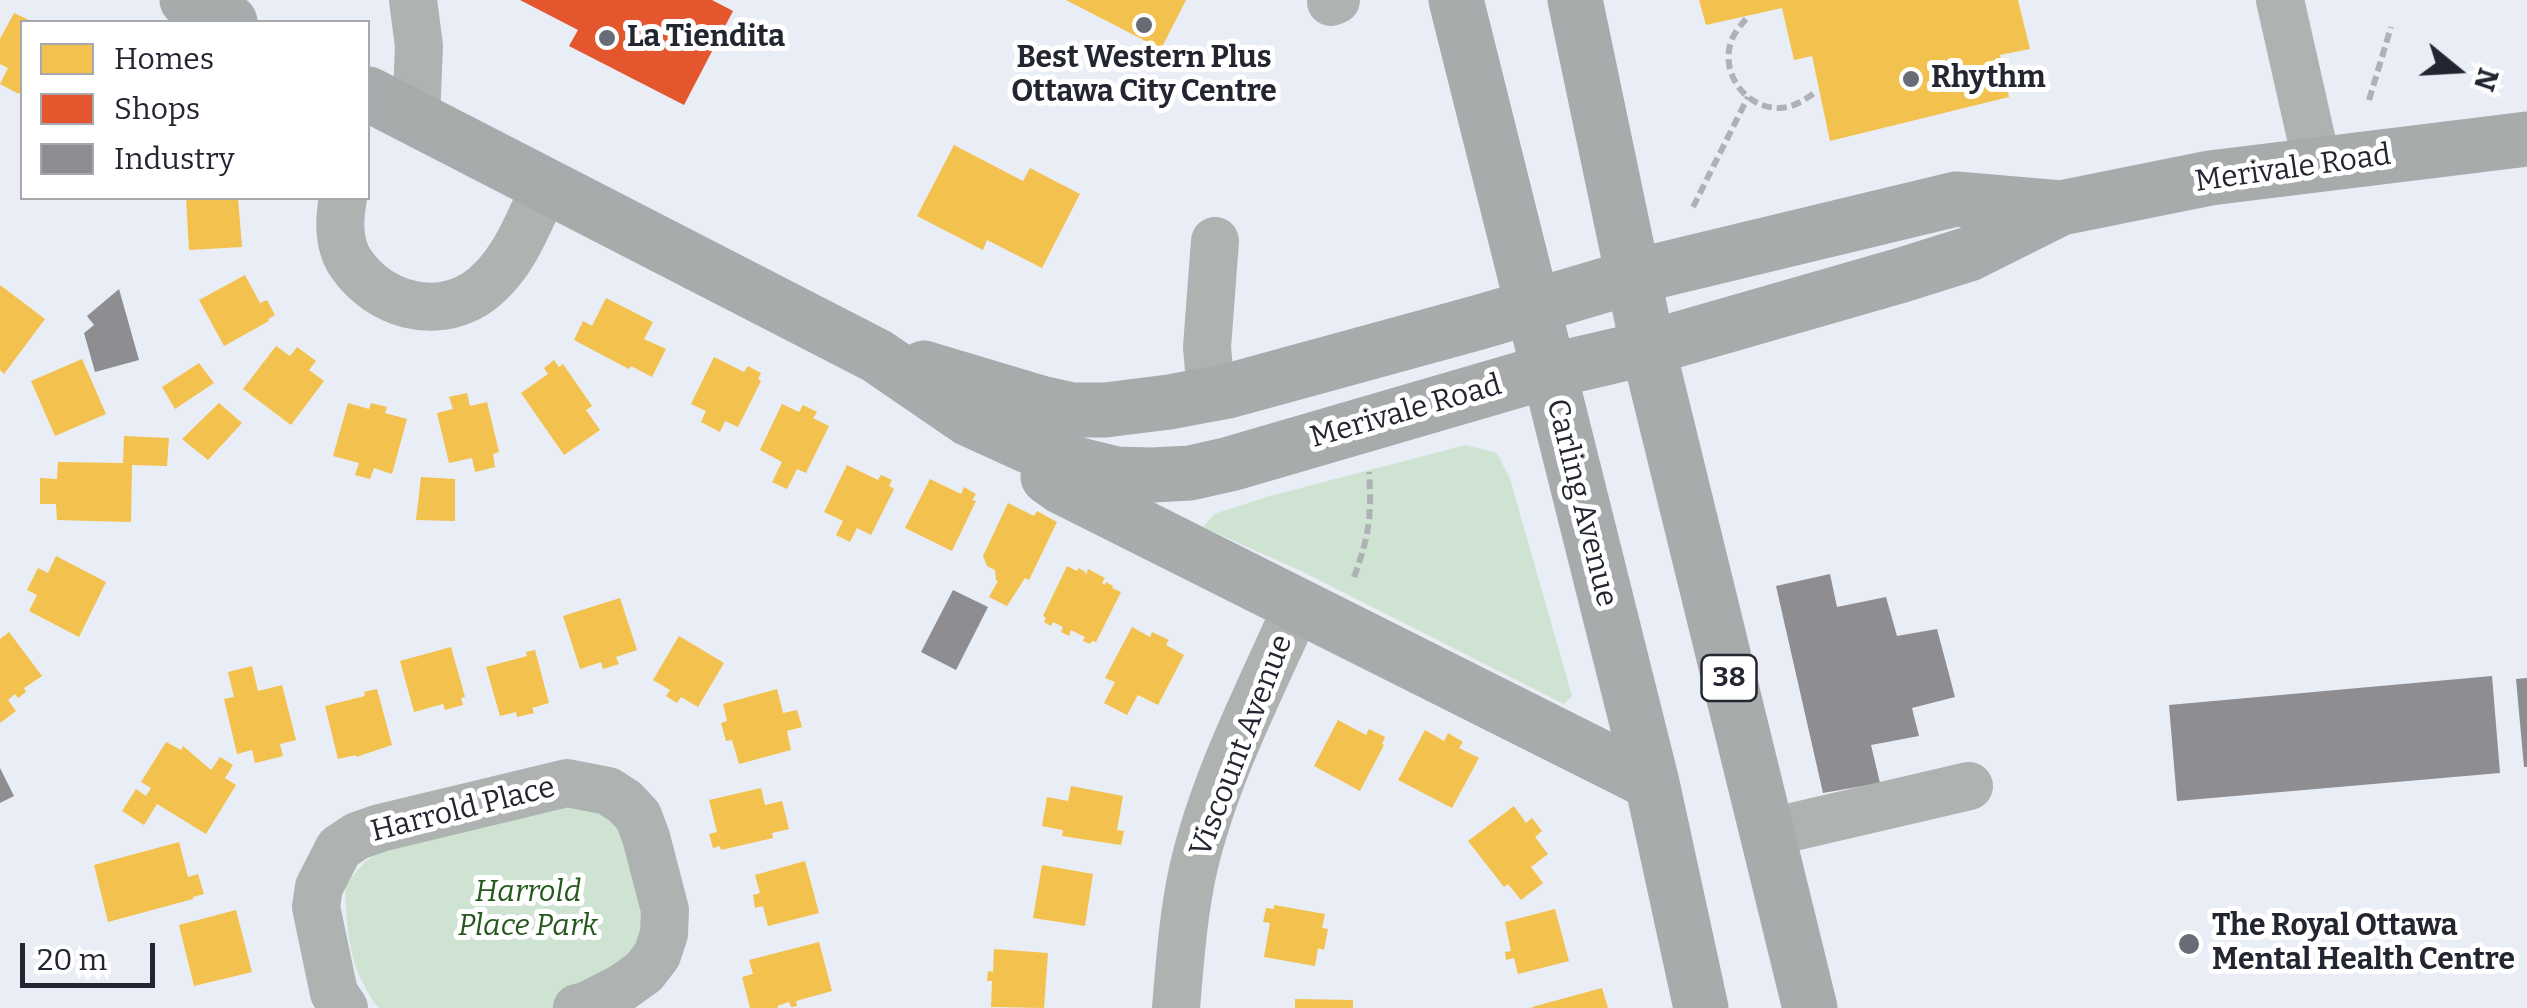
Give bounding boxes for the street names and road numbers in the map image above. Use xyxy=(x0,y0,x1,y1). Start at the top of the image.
street label: Merivale Road xyxy=(2193,137,2393,201)
street label: Merivale Road xyxy=(1306,368,1506,456)
street label: Carling Avenue xyxy=(1538,395,1624,611)
street label: Viscount Avenue xyxy=(1183,630,1301,862)
road number: 38 xyxy=(1702,655,1756,701)
street label: Harrold Place xyxy=(367,770,559,850)

